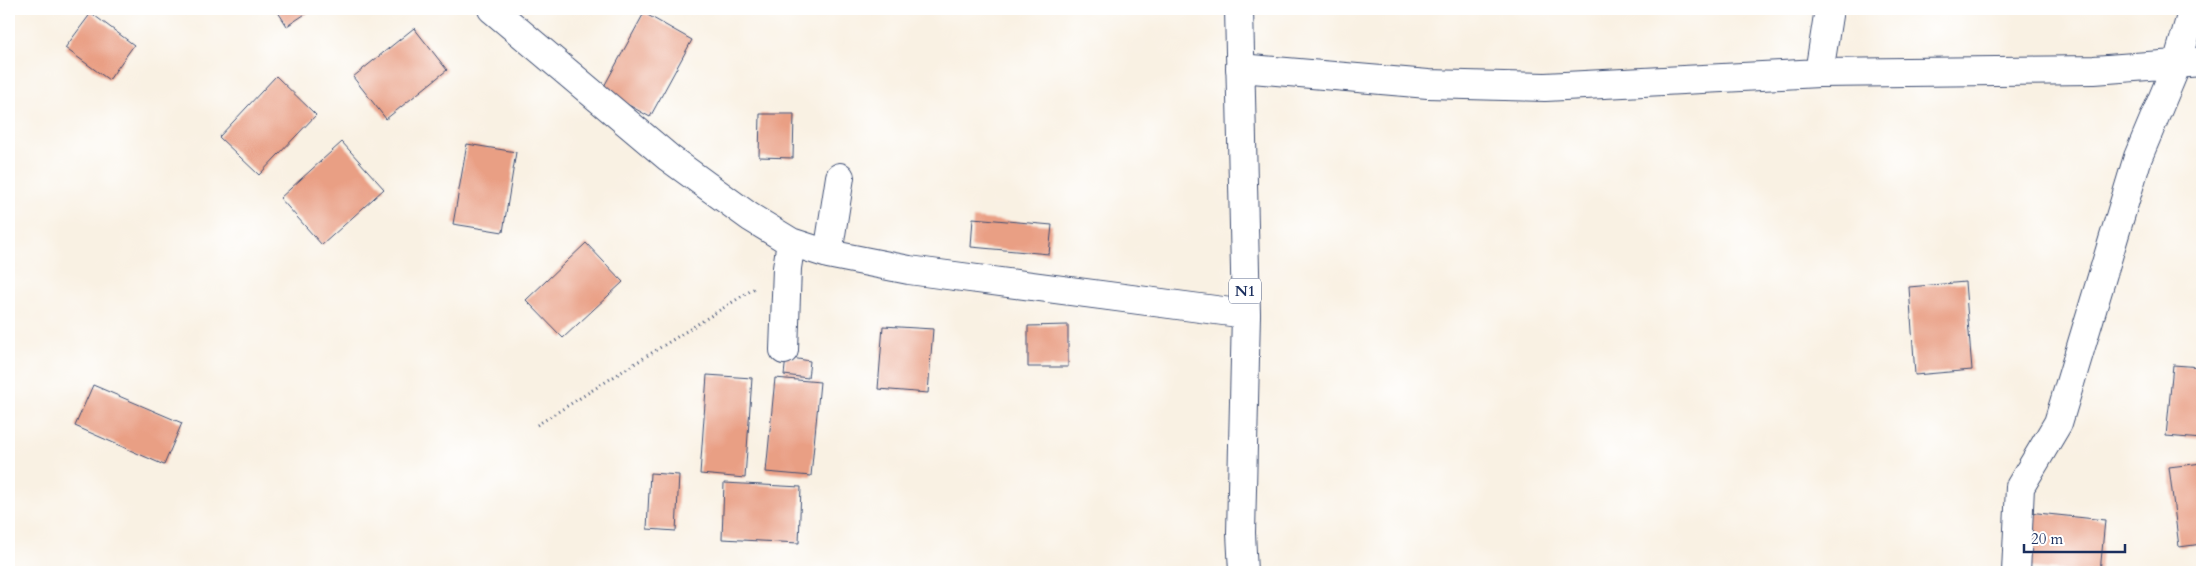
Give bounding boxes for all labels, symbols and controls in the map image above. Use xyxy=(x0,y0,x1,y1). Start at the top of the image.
road number: N1 xyxy=(1229,278,1261,304)
scale bar xyxy=(2024,521,2125,553)
text: 20 m xyxy=(2031,529,2063,549)

